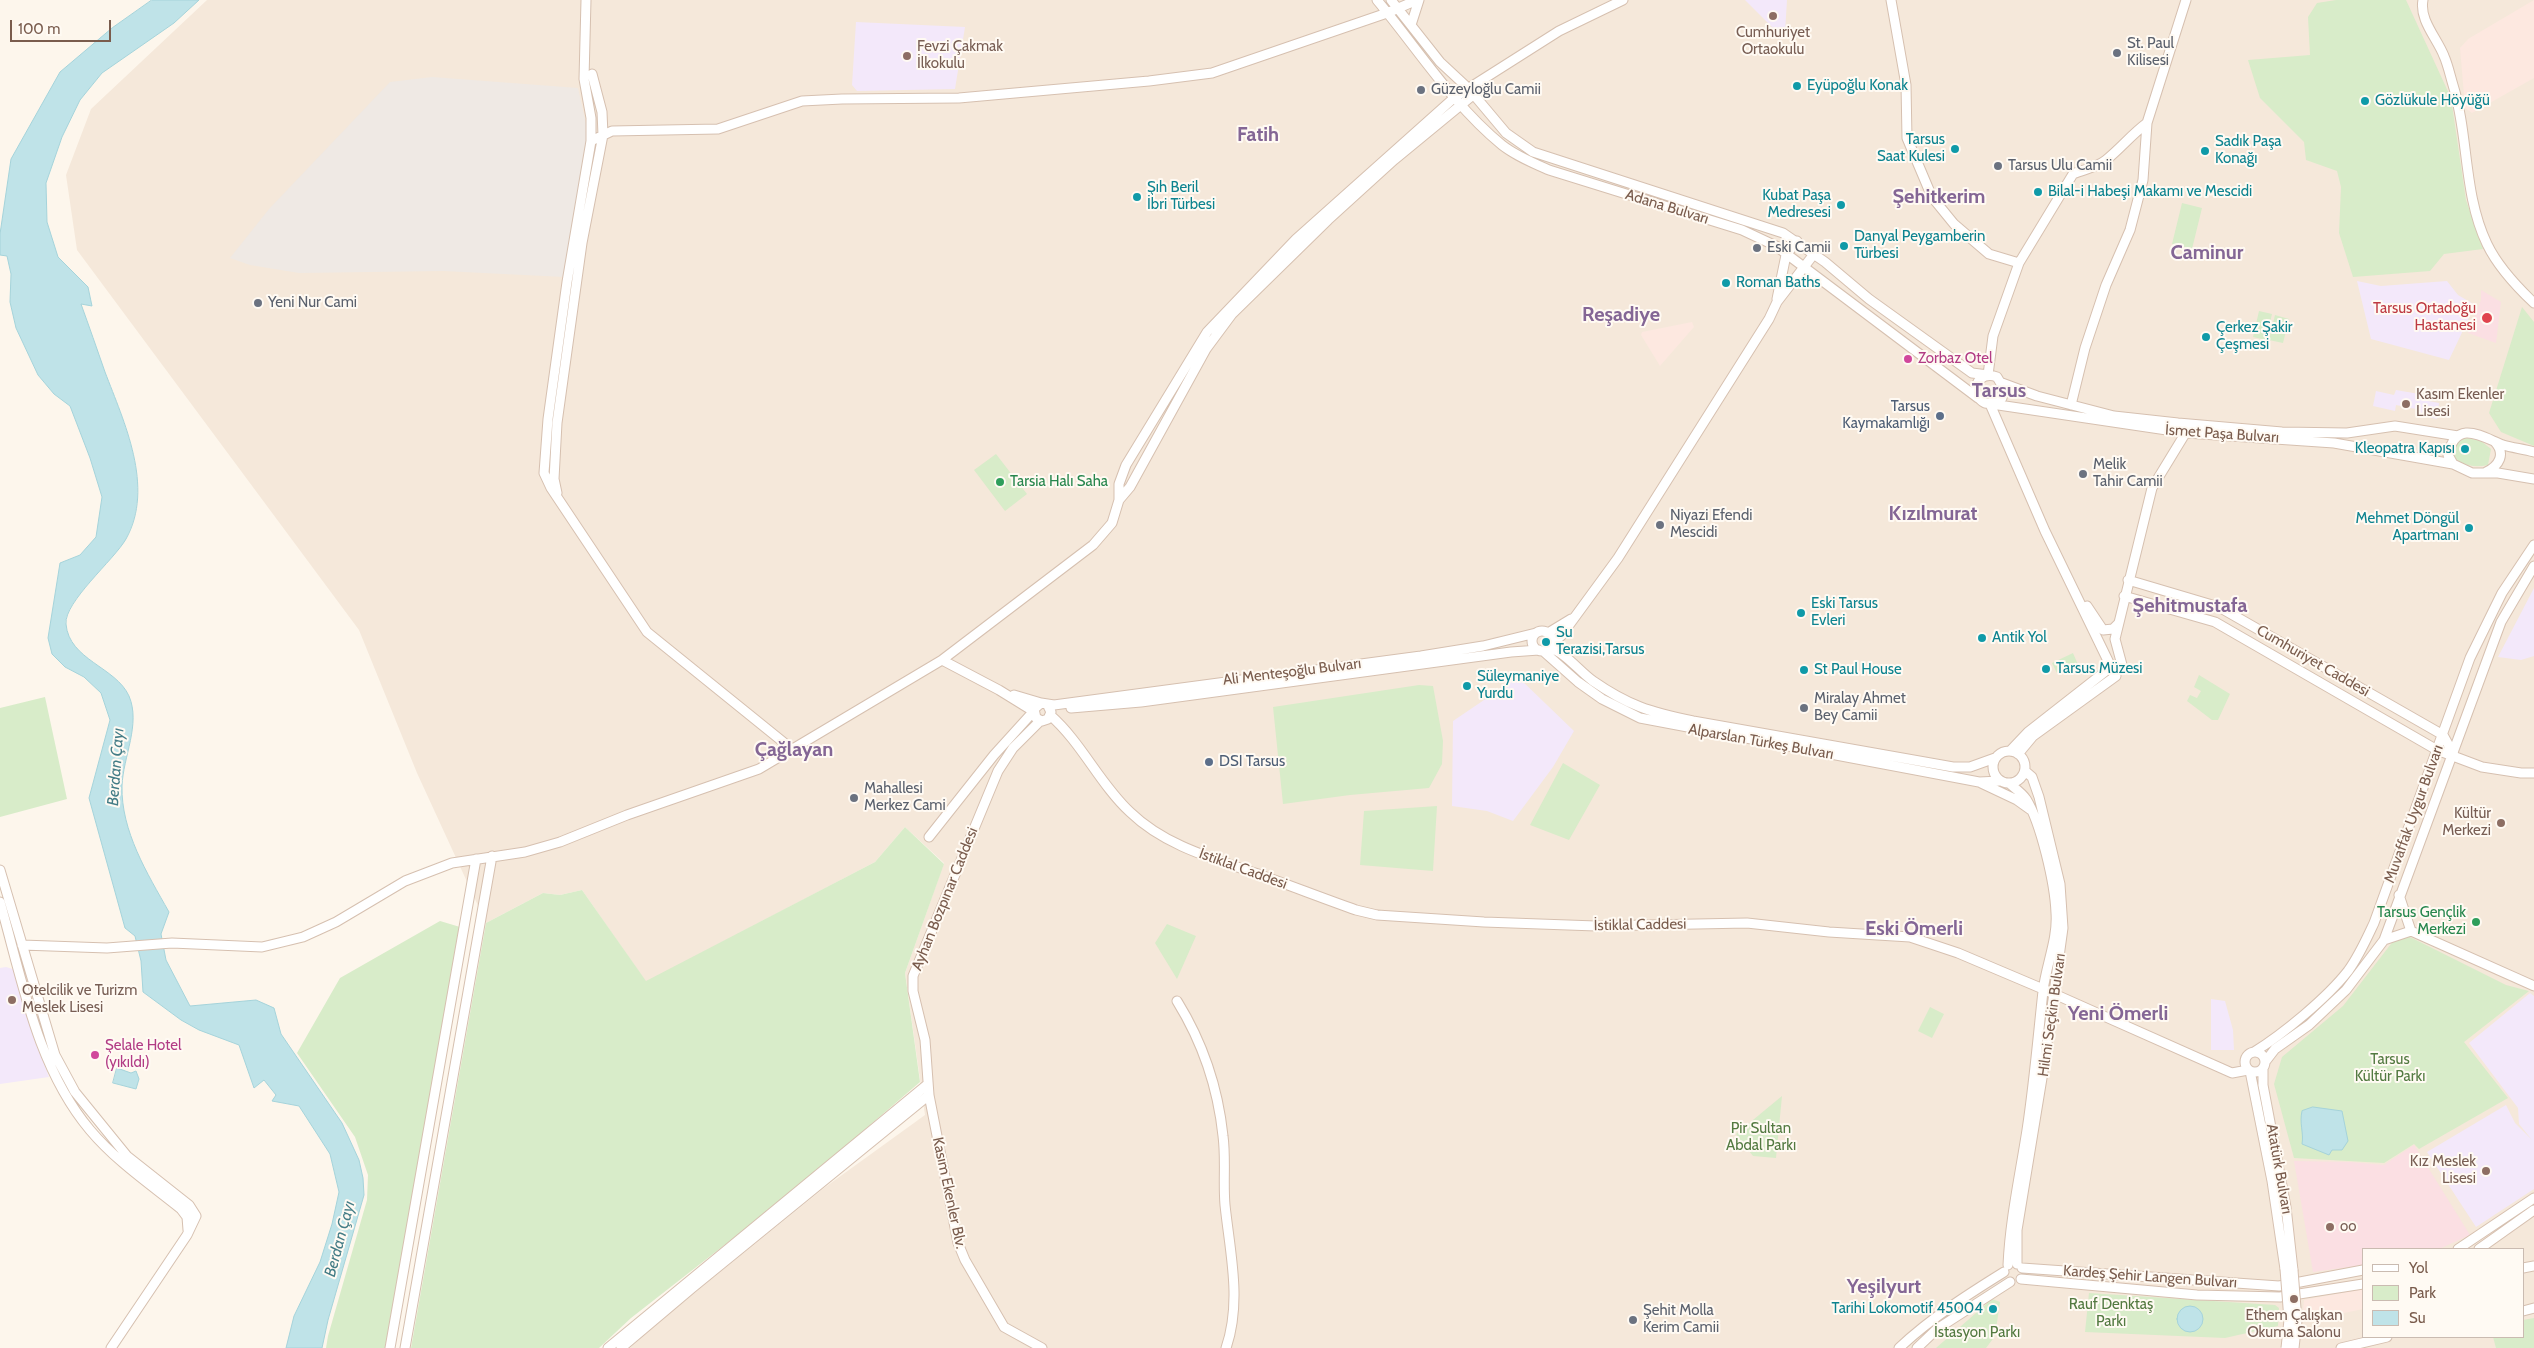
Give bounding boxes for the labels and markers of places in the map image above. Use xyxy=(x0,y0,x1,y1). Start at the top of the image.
marker: Cumhuriyet Ortaokulu xyxy=(1767,10,1779,22)
place label: Cumhuriyet Ortaokulu xyxy=(1736,24,1810,59)
place label: St. Paul Kilisesi xyxy=(2127,35,2174,70)
place label: Fevzi Çakmak İlkokulu xyxy=(917,38,1003,73)
marker: St. Paul Kilisesi xyxy=(2111,47,2123,59)
marker: Fevzi Çakmak İlkokulu xyxy=(901,50,913,62)
place label: Eyüpoğlu Konak xyxy=(1807,77,1908,95)
marker: Eyüpoğlu Konak xyxy=(1791,80,1803,92)
place label: Güzeyloğlu Camii xyxy=(1431,81,1541,99)
marker: Güzeyloğlu Camii xyxy=(1415,84,1427,96)
place label: Gözlükule Höyüğü xyxy=(2375,92,2490,110)
marker: Gözlükule Höyüğü xyxy=(2359,95,2371,107)
place label: Tarsus Saat Kulesi xyxy=(1877,131,1945,166)
place label: Sadık Paşa Konağı xyxy=(2215,133,2282,168)
marker: Tarsus Saat Kulesi xyxy=(1949,143,1961,155)
marker: Sadık Paşa Konağı xyxy=(2199,145,2211,157)
place label: Tarsus Ulu Camii xyxy=(2008,157,2112,175)
marker: Tarsus Ulu Camii xyxy=(1992,160,2004,172)
place label: Şıh Beril İbri Türbesi xyxy=(1147,179,1215,214)
place label: Bilal-i Habeşi Makamı ve Mescidi xyxy=(2048,183,2252,201)
marker: Bilal-i Habeşi Makamı ve Mescidi xyxy=(2032,186,2044,198)
place label: Kubat Paşa Medresesi xyxy=(1762,187,1831,222)
marker: Şıh Beril İbri Türbesi xyxy=(1131,191,1143,203)
marker: Kubat Paşa Medresesi xyxy=(1835,199,1847,211)
place label: Danyal Peygamberin Türbesi xyxy=(1854,228,1985,263)
place label: Eski Camii xyxy=(1767,239,1831,257)
marker: Danyal Peygamberin Türbesi xyxy=(1838,240,1850,252)
marker: Eski Camii xyxy=(1751,242,1763,254)
place label: Roman Baths xyxy=(1736,274,1821,292)
marker: Roman Baths xyxy=(1720,277,1732,289)
place label: Yeni Nur Cami xyxy=(268,294,357,312)
marker: Yeni Nur Cami xyxy=(252,297,264,309)
place label: Tarsus Ortadoğu Hastanesi xyxy=(2373,300,2476,335)
marker: Tarsus Ortadoğu Hastanesi xyxy=(2480,311,2494,325)
place label: Çerkez Şakir Çeşmesi xyxy=(2216,319,2293,354)
marker: Çerkez Şakir Çeşmesi xyxy=(2200,331,2212,343)
place label: Zorbaz Otel xyxy=(1918,350,1993,368)
marker: Zorbaz Otel xyxy=(1902,353,1914,365)
place label: Kasım Ekenler Lisesi xyxy=(2416,386,2504,421)
place label: Tarsus Kaymakamlığı xyxy=(1842,398,1930,433)
marker: Kasım Ekenler Lisesi xyxy=(2400,398,2412,410)
marker: Tarsus Kaymakamlığı xyxy=(1934,410,1946,422)
place label: Kleopatra Kapısı xyxy=(2355,440,2455,458)
marker: Kleopatra Kapısı xyxy=(2459,443,2471,455)
place label: Melik Tahir Camii xyxy=(2093,456,2163,491)
marker: Melik Tahir Camii xyxy=(2077,468,2089,480)
place label: Tarsia Halı Saha xyxy=(1010,473,1108,491)
marker: Tarsia Halı Saha xyxy=(994,476,1006,488)
place label: Niyazi Efendi Mescidi xyxy=(1670,507,1752,542)
place label: Mehmet Döngül Apartmanı xyxy=(2356,510,2459,545)
marker: Niyazi Efendi Mescidi xyxy=(1654,519,1666,531)
marker: Mehmet Döngül Apartmanı xyxy=(2463,522,2475,534)
place label: Eski Tarsus Evleri xyxy=(1811,595,1878,630)
marker: Eski Tarsus Evleri xyxy=(1795,607,1807,619)
place label: Su Terazisi,Tarsus xyxy=(1556,624,1644,659)
place label: Antik Yol xyxy=(1992,629,2047,647)
marker: Antik Yol xyxy=(1976,632,1988,644)
marker: Su Terazisi,Tarsus xyxy=(1540,636,1552,648)
place label: Tarsus Müzesi xyxy=(2056,660,2143,678)
place label: St Paul House xyxy=(1814,661,1902,679)
marker: Tarsus Müzesi xyxy=(2040,663,2052,675)
marker: St Paul House xyxy=(1798,664,1810,676)
place label: Süleymaniye Yurdu xyxy=(1477,668,1559,703)
marker: Süleymaniye Yurdu xyxy=(1461,680,1473,692)
place label: Miralay Ahmet Bey Camii xyxy=(1814,690,1906,725)
marker: Miralay Ahmet Bey Camii xyxy=(1798,702,1810,714)
place label: DSI Tarsus xyxy=(1219,753,1285,771)
marker: DSI Tarsus xyxy=(1203,756,1215,768)
place label: Mahallesi Merkez Cami xyxy=(864,780,946,815)
marker: Mahallesi Merkez Cami xyxy=(848,792,860,804)
place label: Kültür Merkezi xyxy=(2442,805,2491,840)
marker: Kültür Merkezi xyxy=(2495,817,2507,829)
place label: Tarsus Gençlik Merkezi xyxy=(2377,904,2466,939)
marker: Tarsus Gençlik Merkezi xyxy=(2470,916,2482,928)
place label: Otelcilik ve Turizm Meslek Lisesi xyxy=(22,982,137,1017)
marker: Otelcilik ve Turizm Meslek Lisesi xyxy=(6,994,18,1006)
place label: Şelale Hotel (yıkıldı) xyxy=(105,1037,181,1072)
marker: Şelale Hotel (yıkıldı) xyxy=(89,1049,101,1061)
place label: Kız Meslek Lisesi xyxy=(2410,1153,2476,1188)
marker: Kız Meslek Lisesi xyxy=(2480,1165,2492,1177)
place label: oo xyxy=(2340,1218,2356,1236)
marker: oo xyxy=(2324,1221,2336,1233)
marker: Ethem Çalışkan Okuma Salonu xyxy=(2288,1293,2300,1305)
place label: Tarihi Lokomotif 45004 xyxy=(1832,1300,1983,1318)
place label: Şehit Molla Kerim Camii xyxy=(1643,1302,1719,1337)
marker: Tarihi Lokomotif 45004 xyxy=(1987,1303,1999,1315)
place label: Ethem Çalışkan Okuma Salonu xyxy=(2245,1307,2343,1342)
marker: Şehit Molla Kerim Camii xyxy=(1627,1314,1639,1326)

